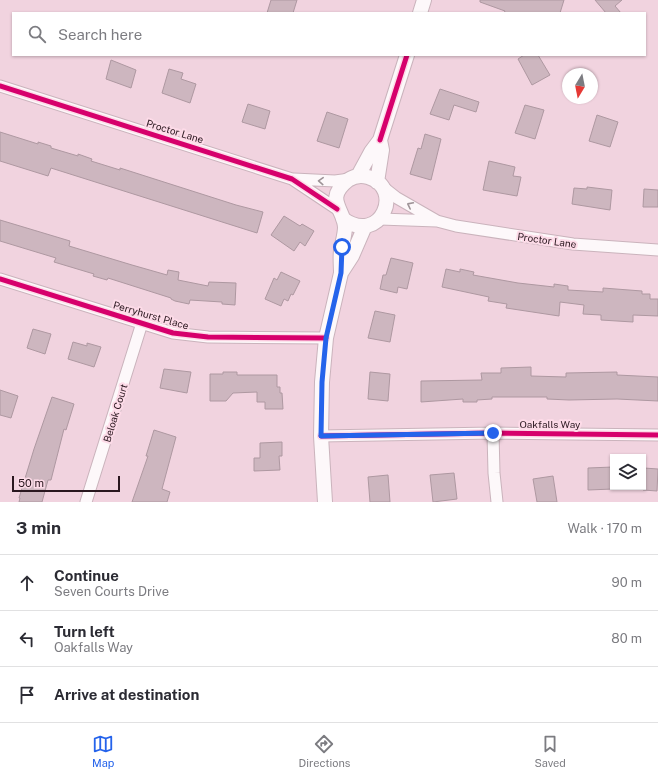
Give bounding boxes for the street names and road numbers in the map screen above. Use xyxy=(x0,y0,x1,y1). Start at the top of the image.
street label: Proctor Lane xyxy=(145,117,205,146)
street label: Proctor Lane xyxy=(517,230,578,250)
street label: Perryhurst Place xyxy=(112,298,190,332)
street label: Beloak Court xyxy=(100,382,130,444)
street label: Oakfalls Way xyxy=(520,418,581,430)

